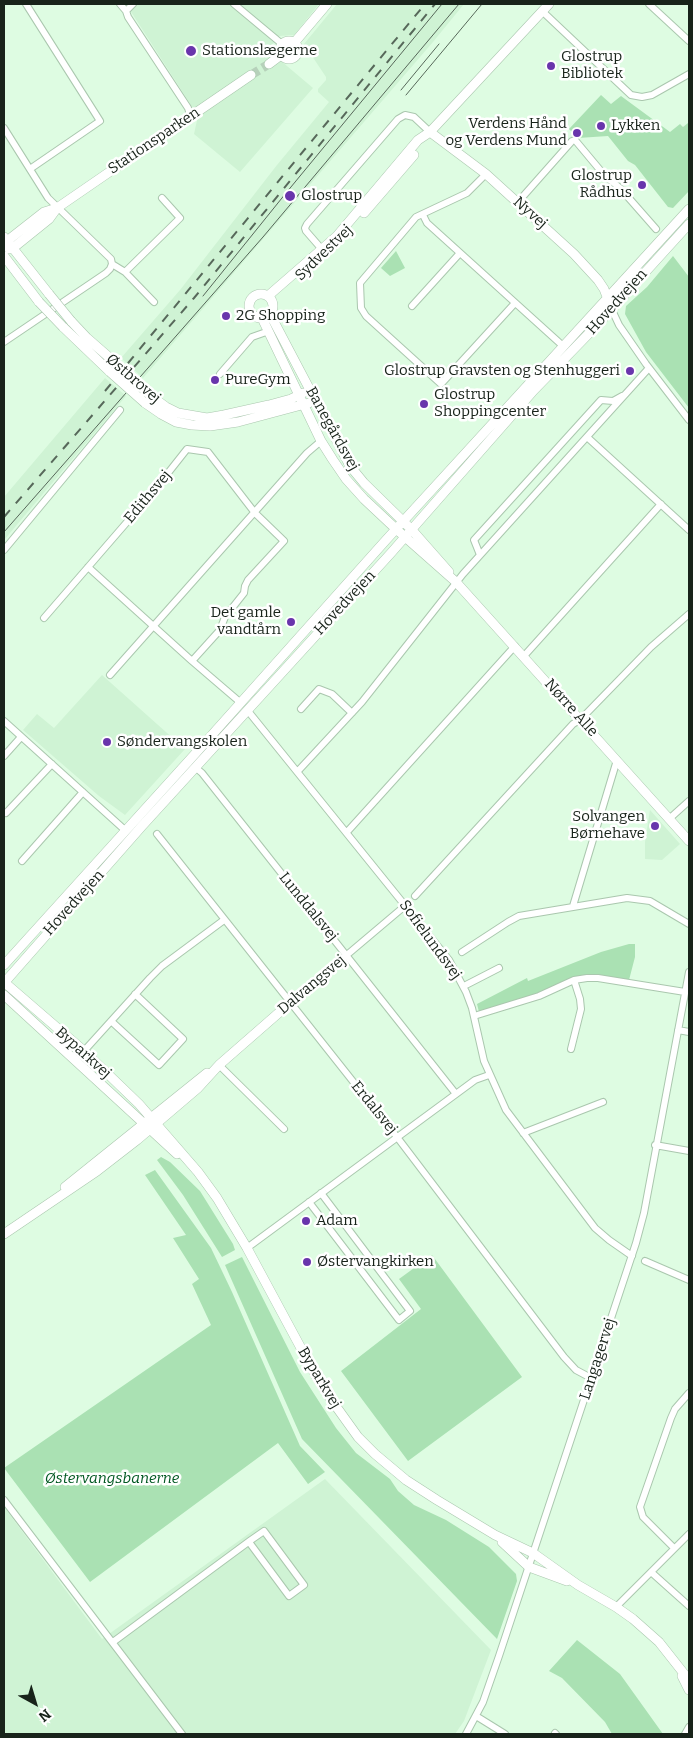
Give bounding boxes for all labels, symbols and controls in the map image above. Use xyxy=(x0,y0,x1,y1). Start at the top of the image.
place label: Stationslægerne xyxy=(202,42,317,60)
marker: Stationslægerne xyxy=(184,44,198,58)
place label: Glostrup Bibliotek xyxy=(561,48,623,83)
marker: Glostrup Bibliotek xyxy=(545,60,557,72)
street label: Stationsparken xyxy=(105,104,203,178)
place label: Verdens Hånd og Verdens Mund xyxy=(445,115,567,150)
place label: Lykken xyxy=(611,117,660,135)
marker: Lykken xyxy=(595,120,607,132)
marker: Verdens Hånd og Verdens Mund xyxy=(571,127,583,139)
place label: Glostrup Rådhus xyxy=(571,167,632,202)
marker: Glostrup Rådhus xyxy=(636,179,648,191)
place label: Glostrup xyxy=(301,187,362,205)
marker: Glostrup xyxy=(283,189,297,203)
street label: Nyvej xyxy=(509,193,551,233)
street label: Sydvestvej xyxy=(292,221,356,285)
street label: Hovedvejen xyxy=(583,266,651,338)
place label: 2G Shopping xyxy=(236,307,325,325)
marker: 2G Shopping xyxy=(220,310,232,322)
street label: Østbrovej xyxy=(102,350,164,408)
place label: Glostrup Gravsten og Stenhuggeri xyxy=(384,362,620,380)
marker: Glostrup Gravsten og Stenhuggeri xyxy=(624,365,636,377)
place label: PureGym xyxy=(225,371,290,389)
marker: PureGym xyxy=(209,374,221,386)
street label: Banegårdsvej xyxy=(301,384,363,474)
place label: Glostrup Shoppingcenter xyxy=(434,386,546,421)
marker: Glostrup Shoppingcenter xyxy=(418,398,430,410)
street label: Edithsvej xyxy=(121,467,175,527)
street label: Hovedvejen xyxy=(311,567,379,639)
place label: Det gamle vandtårn xyxy=(210,604,281,639)
marker: Det gamle vandtårn xyxy=(285,616,297,628)
street label: Nørre Alle xyxy=(540,675,602,741)
place label: Søndervangskolen xyxy=(117,733,247,751)
marker: Søndervangskolen xyxy=(101,736,113,748)
place label: Solvangen Børnehave xyxy=(570,808,645,843)
marker: Solvangen Børnehave xyxy=(649,820,661,832)
street label: Hovedvejen xyxy=(40,867,108,939)
street label: Lunddalsvej xyxy=(275,869,341,945)
street label: Sofielundsvej xyxy=(395,897,465,983)
street label: Dalvangsvej xyxy=(275,951,349,1019)
street label: Byparkvej xyxy=(52,1023,114,1083)
street label: Erdalsvej xyxy=(347,1078,401,1138)
place label: Adam xyxy=(316,1212,358,1230)
marker: Adam xyxy=(300,1215,312,1227)
place label: Østervangkirken xyxy=(317,1253,434,1271)
marker: Østervangkirken xyxy=(301,1256,313,1268)
street label: Langagervej xyxy=(576,1316,620,1402)
street label: Byparkvej xyxy=(294,1344,344,1412)
park label: Østervangsbanerne xyxy=(45,1470,179,1488)
north arrow xyxy=(10,1678,60,1728)
text: N xyxy=(35,1705,54,1725)

